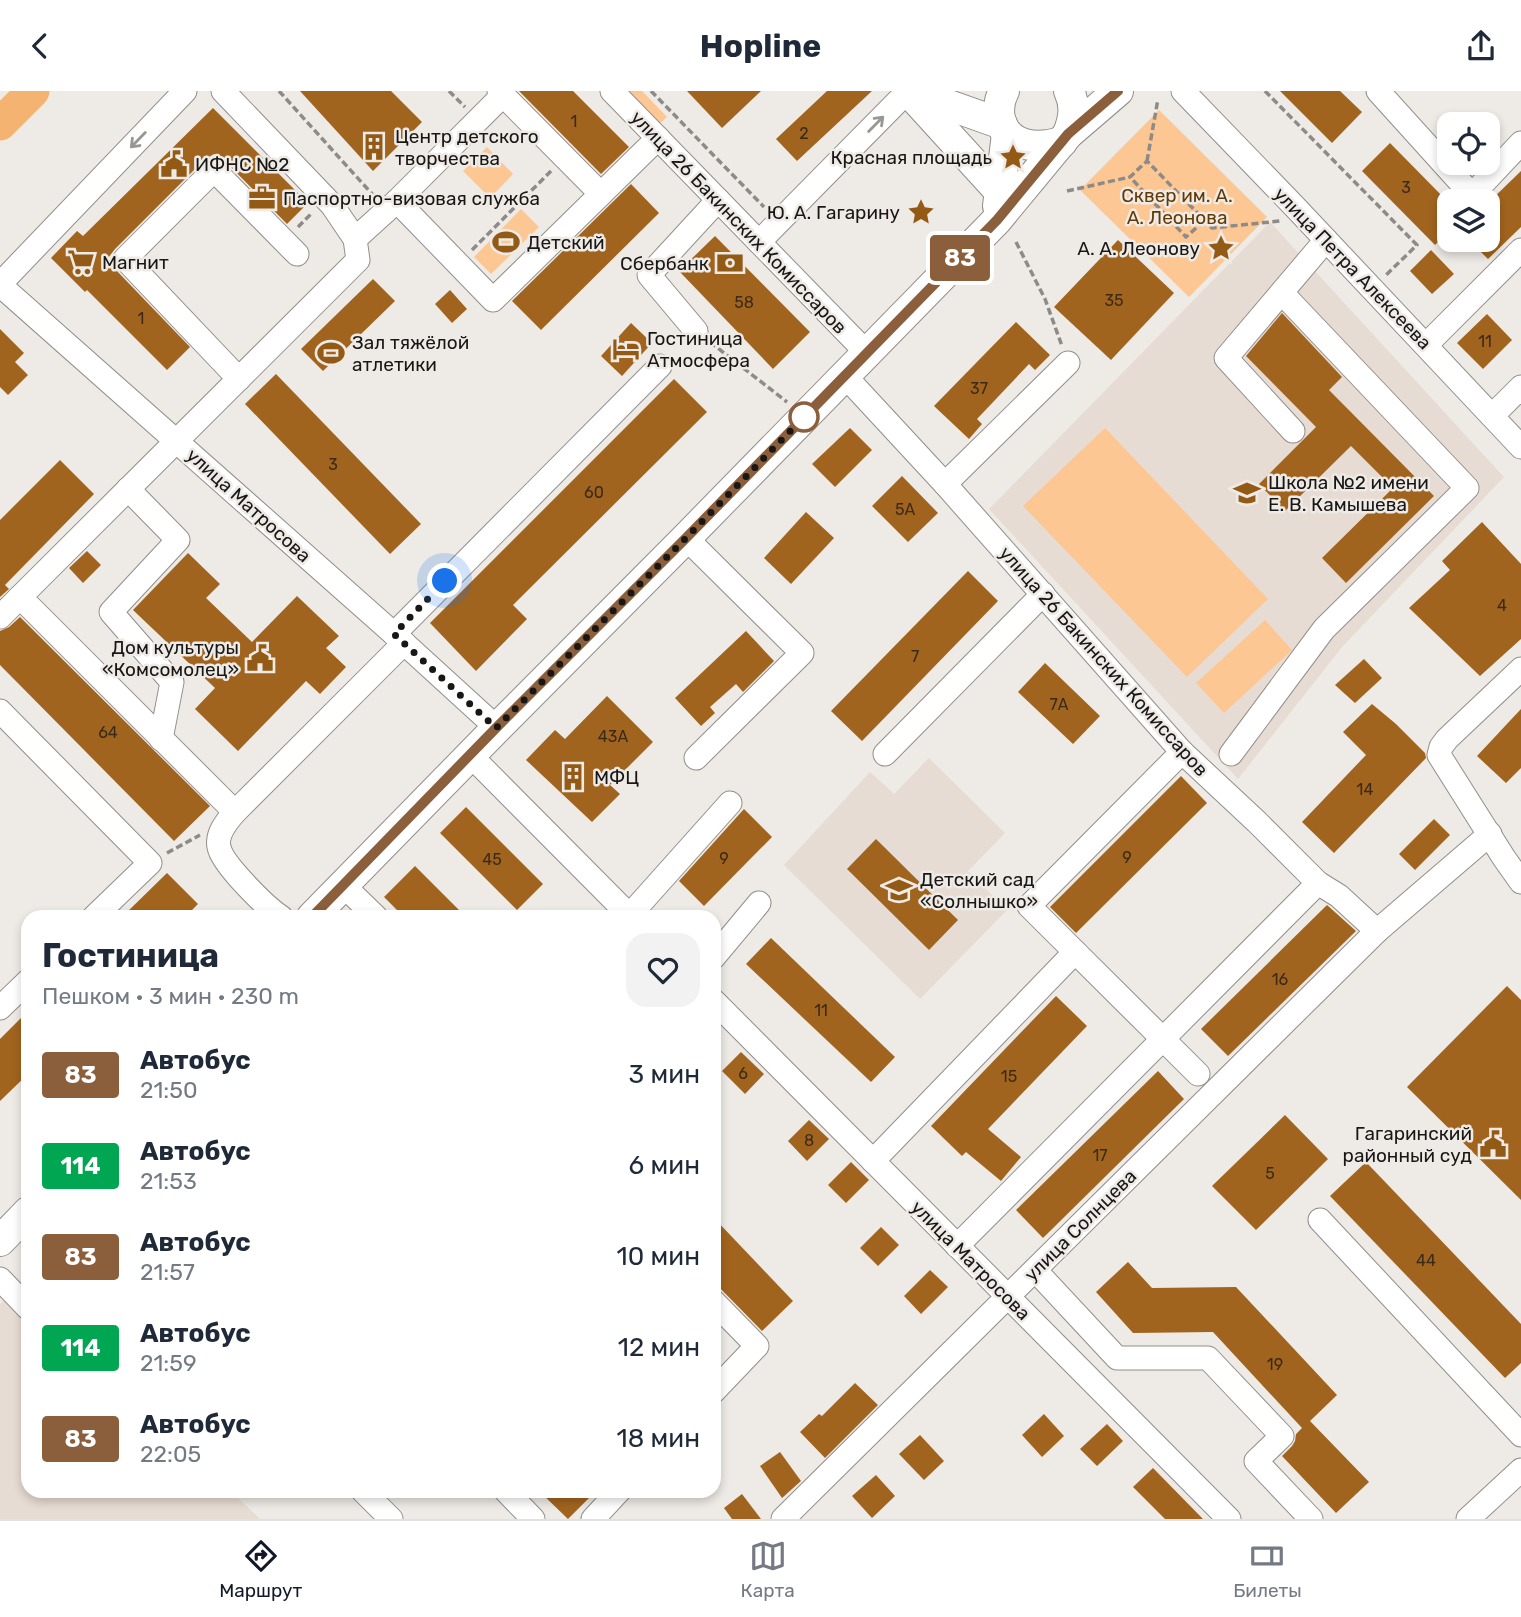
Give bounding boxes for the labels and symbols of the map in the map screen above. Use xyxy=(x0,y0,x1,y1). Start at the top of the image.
street label: улица 26 Бакинских Комиссаров xyxy=(626,106,851,339)
house number: 1 xyxy=(571,112,577,131)
one-way arrow xyxy=(867,116,884,133)
house number: 2 xyxy=(799,124,809,143)
place label: Центр детского творчества xyxy=(395,125,539,170)
one-way arrow xyxy=(129,131,146,148)
building icon: Центр детского творчества xyxy=(359,132,389,162)
place icon: Красная площадь xyxy=(998,142,1028,172)
place label: Красная площадь xyxy=(830,146,992,169)
public building icon: ИФНС №2 xyxy=(159,149,189,179)
place label: ИФНС №2 xyxy=(195,153,289,176)
house number: 3 xyxy=(1401,178,1411,197)
street label: улица Петра Алексеева xyxy=(1269,182,1436,354)
office icon: Паспортно-визовая служба xyxy=(247,183,277,213)
park label: Сквер им. А. А. Леонова xyxy=(1121,184,1233,229)
place label: Паспортно-визовая служба xyxy=(283,187,540,210)
place icon: Ю. А. Гагарину xyxy=(906,197,936,227)
place label: Ю. А. Гагарину xyxy=(767,201,900,224)
sports icon: Детский xyxy=(491,227,521,257)
place label: Детский xyxy=(527,231,605,254)
place icon: А. А. Леонову xyxy=(1206,233,1236,263)
line badge: 83 xyxy=(928,235,992,281)
place label: А. А. Леонову xyxy=(1077,237,1200,260)
supermarket icon: Магнит xyxy=(66,247,96,277)
bank icon: Сбербанк xyxy=(715,248,745,278)
place label: Магнит xyxy=(102,251,169,274)
place label: Сбербанк xyxy=(620,252,709,275)
house number: 35 xyxy=(1104,291,1124,310)
house number: 58 xyxy=(734,293,754,312)
house number: 1 xyxy=(138,309,144,328)
place label: Гостиница Атмосфера xyxy=(647,327,750,372)
place label: Зал тяжёлой атлетики xyxy=(352,331,469,376)
house number: 11 xyxy=(1478,332,1492,351)
hotel icon: Гостиница Атмосфера xyxy=(611,334,641,364)
sports icon: Зал тяжёлой атлетики xyxy=(316,338,346,368)
house number: 37 xyxy=(970,379,988,398)
unlabelled marker xyxy=(789,402,819,432)
street label: улица Матросова xyxy=(182,444,316,567)
house number: 3 xyxy=(328,455,338,474)
place label: Школа №2 имени Е. В. Камышева xyxy=(1268,471,1429,516)
school or university icon: Школа №2 имени Е. В. Камышева xyxy=(1232,478,1262,508)
house number: 60 xyxy=(584,483,604,502)
house number: 5А xyxy=(895,500,915,519)
street label: улица 26 Бакинских Комиссаров xyxy=(994,542,1213,781)
your location xyxy=(427,563,462,598)
house number: 4 xyxy=(1497,596,1507,615)
place label: Дом культуры «Комсомолец» xyxy=(102,636,239,681)
public building icon: Дом культуры «Комсомолец» xyxy=(245,643,275,673)
house number: 7 xyxy=(911,647,919,666)
house number: 7А xyxy=(1050,695,1069,714)
house number: 64 xyxy=(98,723,118,742)
house number: 43А xyxy=(598,727,628,746)
building icon: МФЦ xyxy=(558,762,588,792)
place label: МФЦ xyxy=(594,766,639,789)
house number: 14 xyxy=(1357,780,1373,799)
house number: 9 xyxy=(1122,848,1132,867)
house number: 9 xyxy=(719,849,729,868)
house number: 45 xyxy=(482,850,502,869)
place label: Детский сад «Солнышко» xyxy=(920,868,1038,913)
school or university icon: Детский сад «Солнышко» xyxy=(884,875,914,905)
house number: 16 xyxy=(1272,970,1289,989)
house number: 11 xyxy=(814,1001,828,1020)
house number: 6 xyxy=(738,1064,748,1083)
house number: 15 xyxy=(1001,1067,1017,1086)
place label: Гагаринский районный суд xyxy=(1343,1122,1472,1167)
public building icon: Гагаринский районный суд xyxy=(1478,1129,1508,1159)
house number: 8 xyxy=(804,1131,814,1150)
house number: 17 xyxy=(1092,1146,1108,1165)
house number: 5 xyxy=(1265,1164,1275,1183)
street label: улица Солнцева xyxy=(1020,1165,1141,1286)
street label: улица Матросова xyxy=(906,1196,1035,1325)
house number: 44 xyxy=(1416,1251,1436,1270)
house number: 19 xyxy=(1267,1355,1283,1374)

